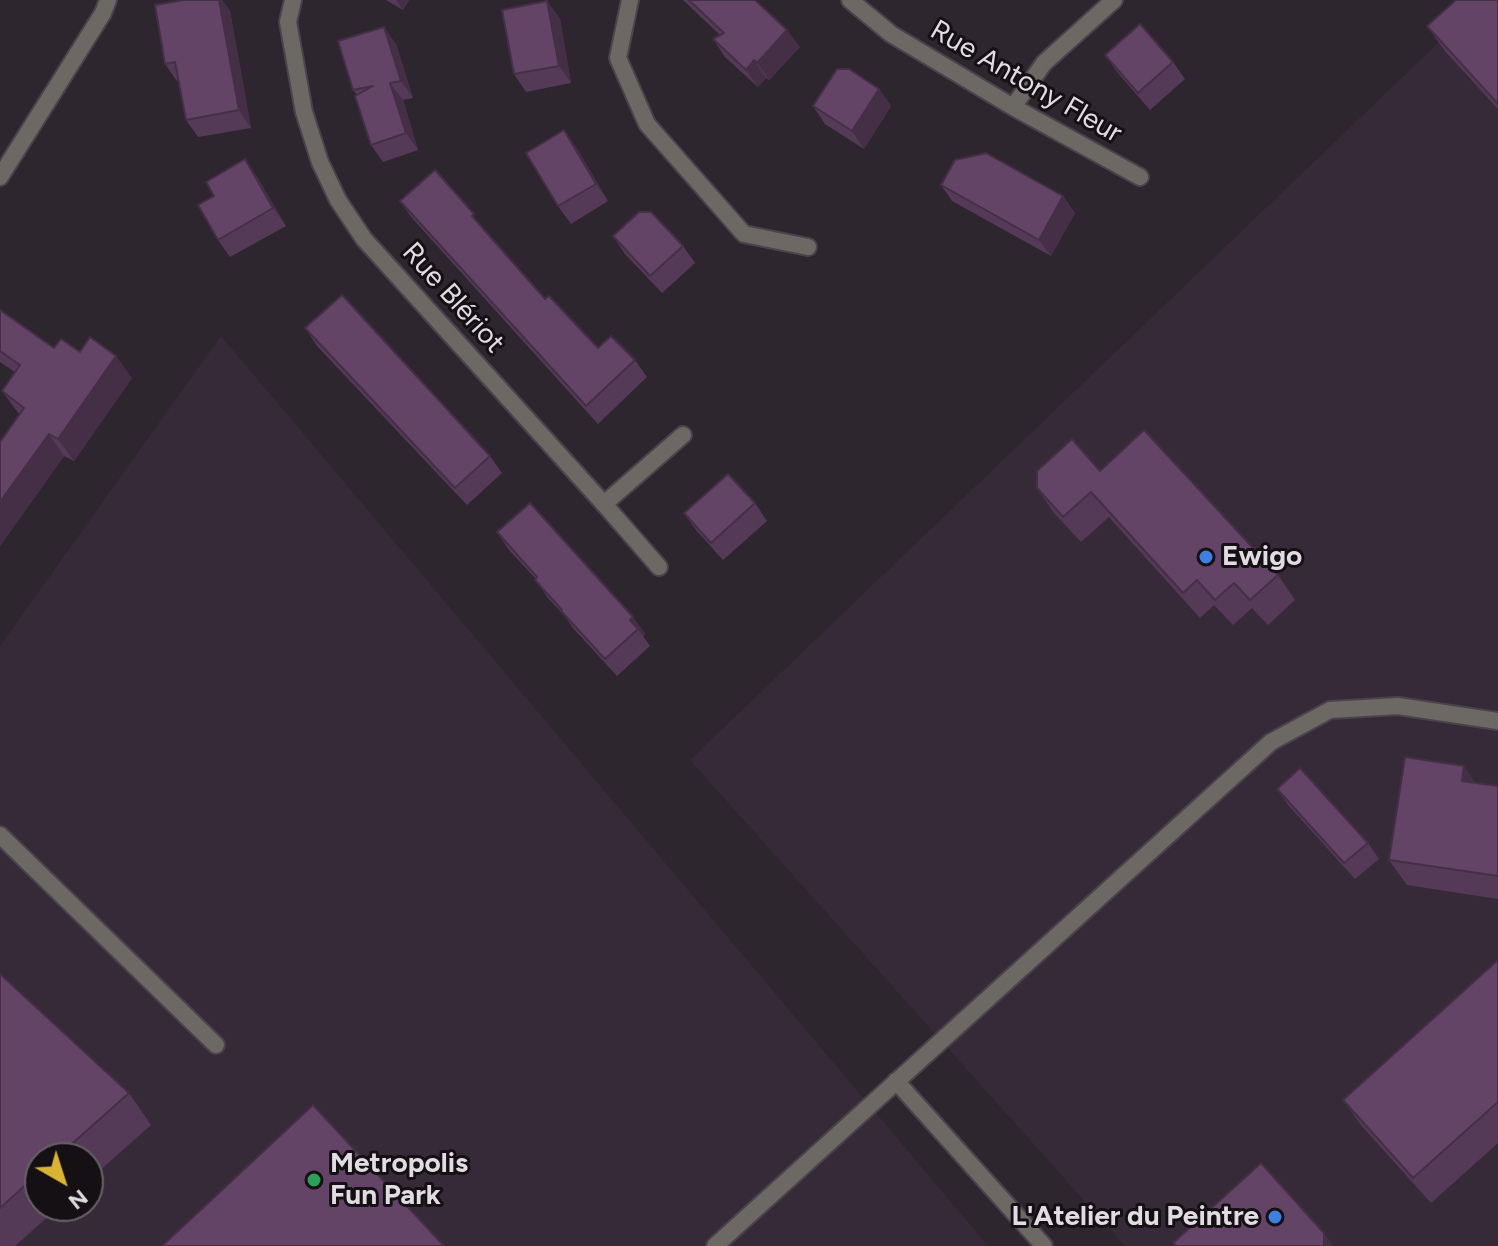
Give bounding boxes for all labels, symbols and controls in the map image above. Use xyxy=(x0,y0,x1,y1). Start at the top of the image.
street label: Rue Antony Fleur xyxy=(924,14,1128,150)
street label: Rue Blériot xyxy=(395,236,511,360)
place label: Ewigo xyxy=(1222,540,1302,574)
marker: Ewigo xyxy=(1197,548,1215,566)
north arrow xyxy=(24,1142,104,1222)
place label: Metropolis Fun Park xyxy=(330,1147,468,1213)
marker: Metropolis Fun Park xyxy=(305,1171,323,1189)
text: N xyxy=(63,1184,93,1215)
place label: L'Atelier du Peintre xyxy=(1012,1200,1259,1234)
marker: L'Atelier du Peintre xyxy=(1266,1208,1284,1226)

